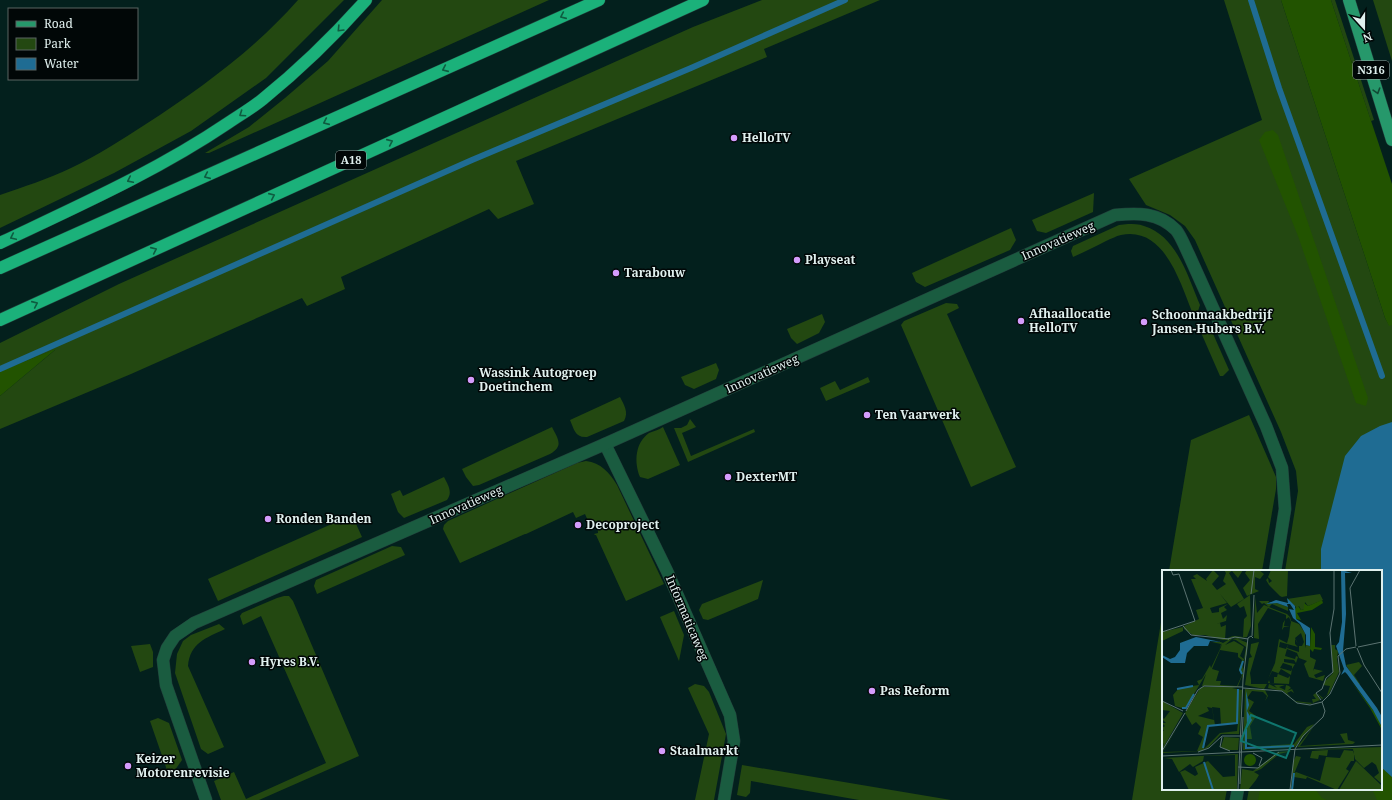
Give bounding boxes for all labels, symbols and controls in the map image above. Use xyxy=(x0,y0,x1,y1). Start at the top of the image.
legend xyxy=(8,8,138,80)
north arrow xyxy=(1344,8,1384,48)
one-way arrow xyxy=(560,11,568,19)
text: Road xyxy=(44,15,74,32)
one-way arrow xyxy=(337,24,345,32)
text: N xyxy=(1361,29,1374,46)
text: Park xyxy=(44,35,72,52)
text: Water xyxy=(44,55,79,72)
road number: N316 xyxy=(1353,61,1389,79)
one-way arrow xyxy=(441,64,449,72)
one-way arrow xyxy=(1372,87,1381,94)
one-way arrow xyxy=(239,109,246,116)
one-way arrow xyxy=(323,117,330,125)
place label: HelloTV xyxy=(742,129,791,146)
marker: HelloTV xyxy=(729,133,739,143)
one-way arrow xyxy=(386,139,394,147)
road number: A18 xyxy=(336,151,366,169)
one-way arrow xyxy=(204,171,211,179)
one-way arrow xyxy=(127,175,134,183)
one-way arrow xyxy=(268,193,275,201)
street label: Innovatieweg xyxy=(1019,217,1097,264)
one-way arrow xyxy=(9,232,17,240)
one-way arrow xyxy=(149,247,157,255)
place label: Playseat xyxy=(805,251,856,268)
marker: Playseat xyxy=(792,255,802,265)
place label: Tarabouw xyxy=(624,264,686,281)
marker: Tarabouw xyxy=(611,268,621,278)
one-way arrow xyxy=(31,301,39,309)
place label: Afhaallocatie HelloTV xyxy=(1029,305,1111,336)
place label: Schoonmaakbedrijf Jansen-Hubers B.V. xyxy=(1151,306,1273,337)
marker: Afhaallocatie HelloTV xyxy=(1016,316,1026,326)
marker: Schoonmaakbedrijf Jansen-Hubers B.V. xyxy=(1139,317,1149,327)
street label: Innovatieweg xyxy=(723,350,801,397)
place label: Wassink Autogroep Doetinchem xyxy=(479,364,597,395)
marker: Wassink Autogroep Doetinchem xyxy=(466,375,476,385)
place label: Ten Vaarwerk xyxy=(875,406,960,423)
marker: Ten Vaarwerk xyxy=(862,410,872,420)
place label: DexterMT xyxy=(736,468,797,485)
marker: DexterMT xyxy=(723,472,733,482)
street label: Innovatieweg xyxy=(427,481,505,528)
place label: Ronden Banden xyxy=(276,510,372,527)
marker: Ronden Banden xyxy=(263,514,273,524)
place label: Decoproject xyxy=(586,516,659,533)
marker: Decoproject xyxy=(573,520,583,530)
inset map xyxy=(1162,570,1382,790)
street label: Informaticaweg xyxy=(662,573,713,664)
place label: Hyres B.V. xyxy=(260,653,320,670)
marker: Hyres B.V. xyxy=(247,657,257,667)
place label: Pas Reform xyxy=(880,682,950,699)
marker: Pas Reform xyxy=(867,686,877,696)
place label: Staalmarkt xyxy=(670,742,738,759)
marker: Staalmarkt xyxy=(657,746,667,756)
place label: Keizer Motorenrevisie xyxy=(136,750,230,781)
marker: Keizer Motorenrevisie xyxy=(123,761,133,771)

